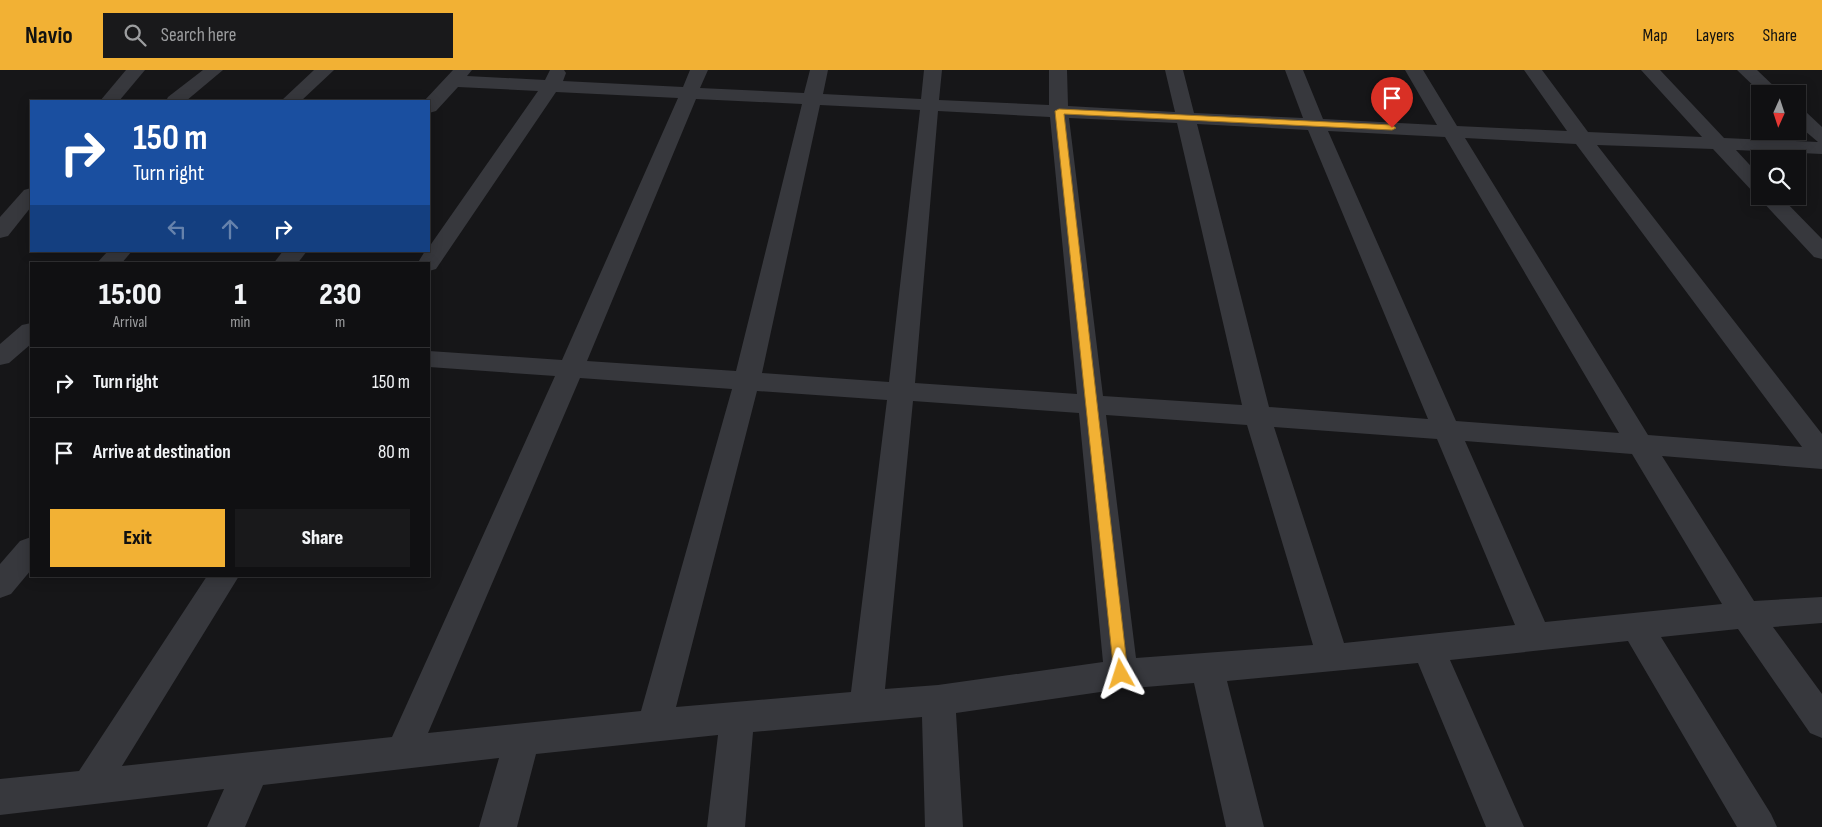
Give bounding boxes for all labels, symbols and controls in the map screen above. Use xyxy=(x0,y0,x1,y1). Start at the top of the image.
search box xyxy=(103,13,453,58)
text: Navio xyxy=(25,21,73,50)
icon: search xyxy=(121,21,149,49)
text: Search here xyxy=(161,24,236,47)
text: Map xyxy=(1643,25,1668,46)
text: Layers xyxy=(1696,25,1735,46)
text: Share xyxy=(1763,25,1797,46)
pin xyxy=(1371,77,1413,128)
icon: arrive xyxy=(1378,84,1406,112)
north arrow xyxy=(1751,85,1806,140)
map controls xyxy=(1751,85,1806,205)
text: 150 m xyxy=(133,117,207,160)
icon: right xyxy=(50,120,115,185)
button: search xyxy=(1751,150,1806,205)
text: Turn right xyxy=(133,160,204,187)
icon: left xyxy=(163,215,191,243)
icon: ahead xyxy=(216,215,244,243)
icon: right xyxy=(269,215,297,243)
text: 15:00 xyxy=(99,277,161,313)
text: 1 xyxy=(234,277,246,313)
text: 230 xyxy=(319,277,361,313)
text: Arrival xyxy=(113,313,147,332)
text: min xyxy=(230,313,250,332)
text: m xyxy=(335,313,345,332)
icon: right xyxy=(50,369,78,397)
text: Turn right xyxy=(93,371,158,394)
text: 150 m xyxy=(372,371,410,394)
icon: arrive xyxy=(50,439,78,467)
text: Arrive at destination xyxy=(93,441,231,464)
text: 80 m xyxy=(378,441,410,464)
button: Exit xyxy=(50,509,225,567)
button: Share xyxy=(235,509,410,567)
position arrow xyxy=(1094,647,1146,699)

